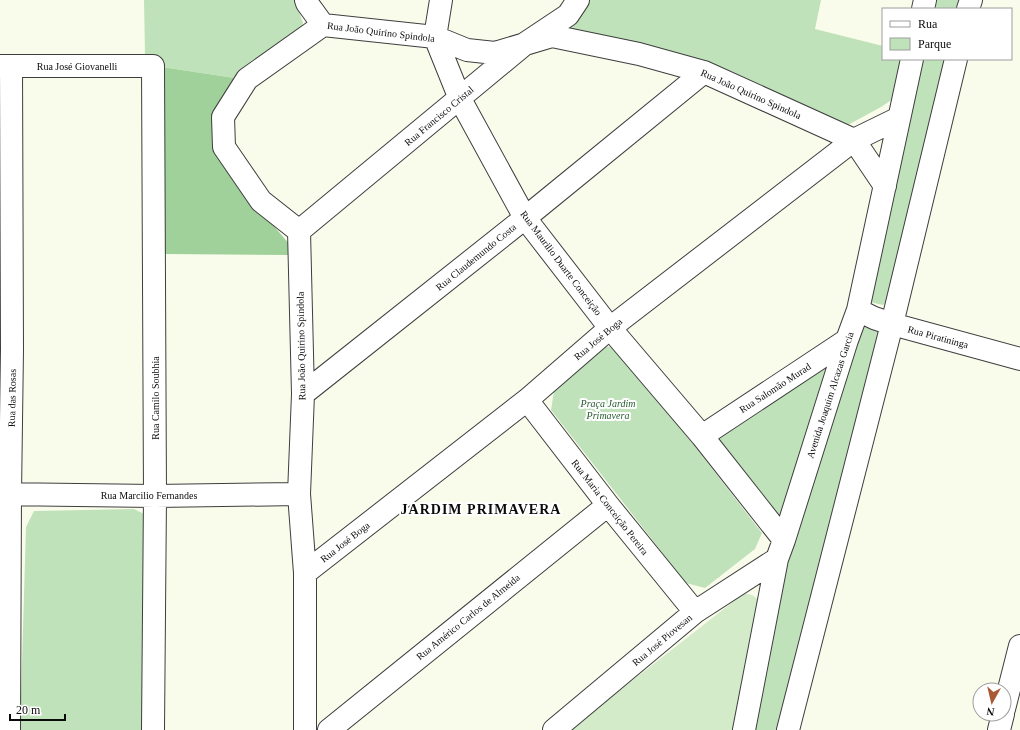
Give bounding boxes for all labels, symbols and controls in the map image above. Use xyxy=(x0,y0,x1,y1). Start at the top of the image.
legend xyxy=(882,8,1012,60)
text: Rua xyxy=(918,17,938,31)
street label: Rua João Quirino Spindola xyxy=(326,20,436,44)
text: Parque xyxy=(918,37,951,51)
street label: Rua José Giovanelli xyxy=(37,61,117,72)
street label: Rua João Quirino Spindola xyxy=(699,67,803,121)
street label: Rua Francisco Cristal xyxy=(402,84,476,148)
street label: Rua Maurilio Duarte Conceição xyxy=(518,209,604,317)
street label: Rua Claudemundo Costa xyxy=(434,221,519,293)
street label: Rua João Quirino Spindola xyxy=(295,291,307,400)
street label: Rua José Boga xyxy=(572,315,625,362)
street label: Rua Piratininga xyxy=(906,324,970,351)
street label: Avenida Joaquim Alcazas Garcia xyxy=(804,330,856,460)
street label: Rua Camilo Soubhia xyxy=(150,356,161,440)
street label: Rua Salomão Murad xyxy=(737,361,813,415)
street label: Rua das Rosas xyxy=(6,369,18,427)
park label: Praça Jardim Primavera xyxy=(580,398,635,421)
street label: Rua Maria Conceição Pereira xyxy=(569,457,651,557)
street label: Rua Marcilio Fernandes xyxy=(101,490,197,501)
district label: JARDIM PRIMAVERA xyxy=(401,502,561,517)
street label: Rua José Boga xyxy=(318,519,372,565)
street label: Rua Américo Carlos de Almeida xyxy=(414,571,522,662)
street label: Rua José Piovesan xyxy=(630,612,694,668)
north arrow xyxy=(972,682,1012,722)
scale bar xyxy=(10,696,65,722)
text: 20 m xyxy=(16,703,41,717)
text: N xyxy=(986,705,995,718)

